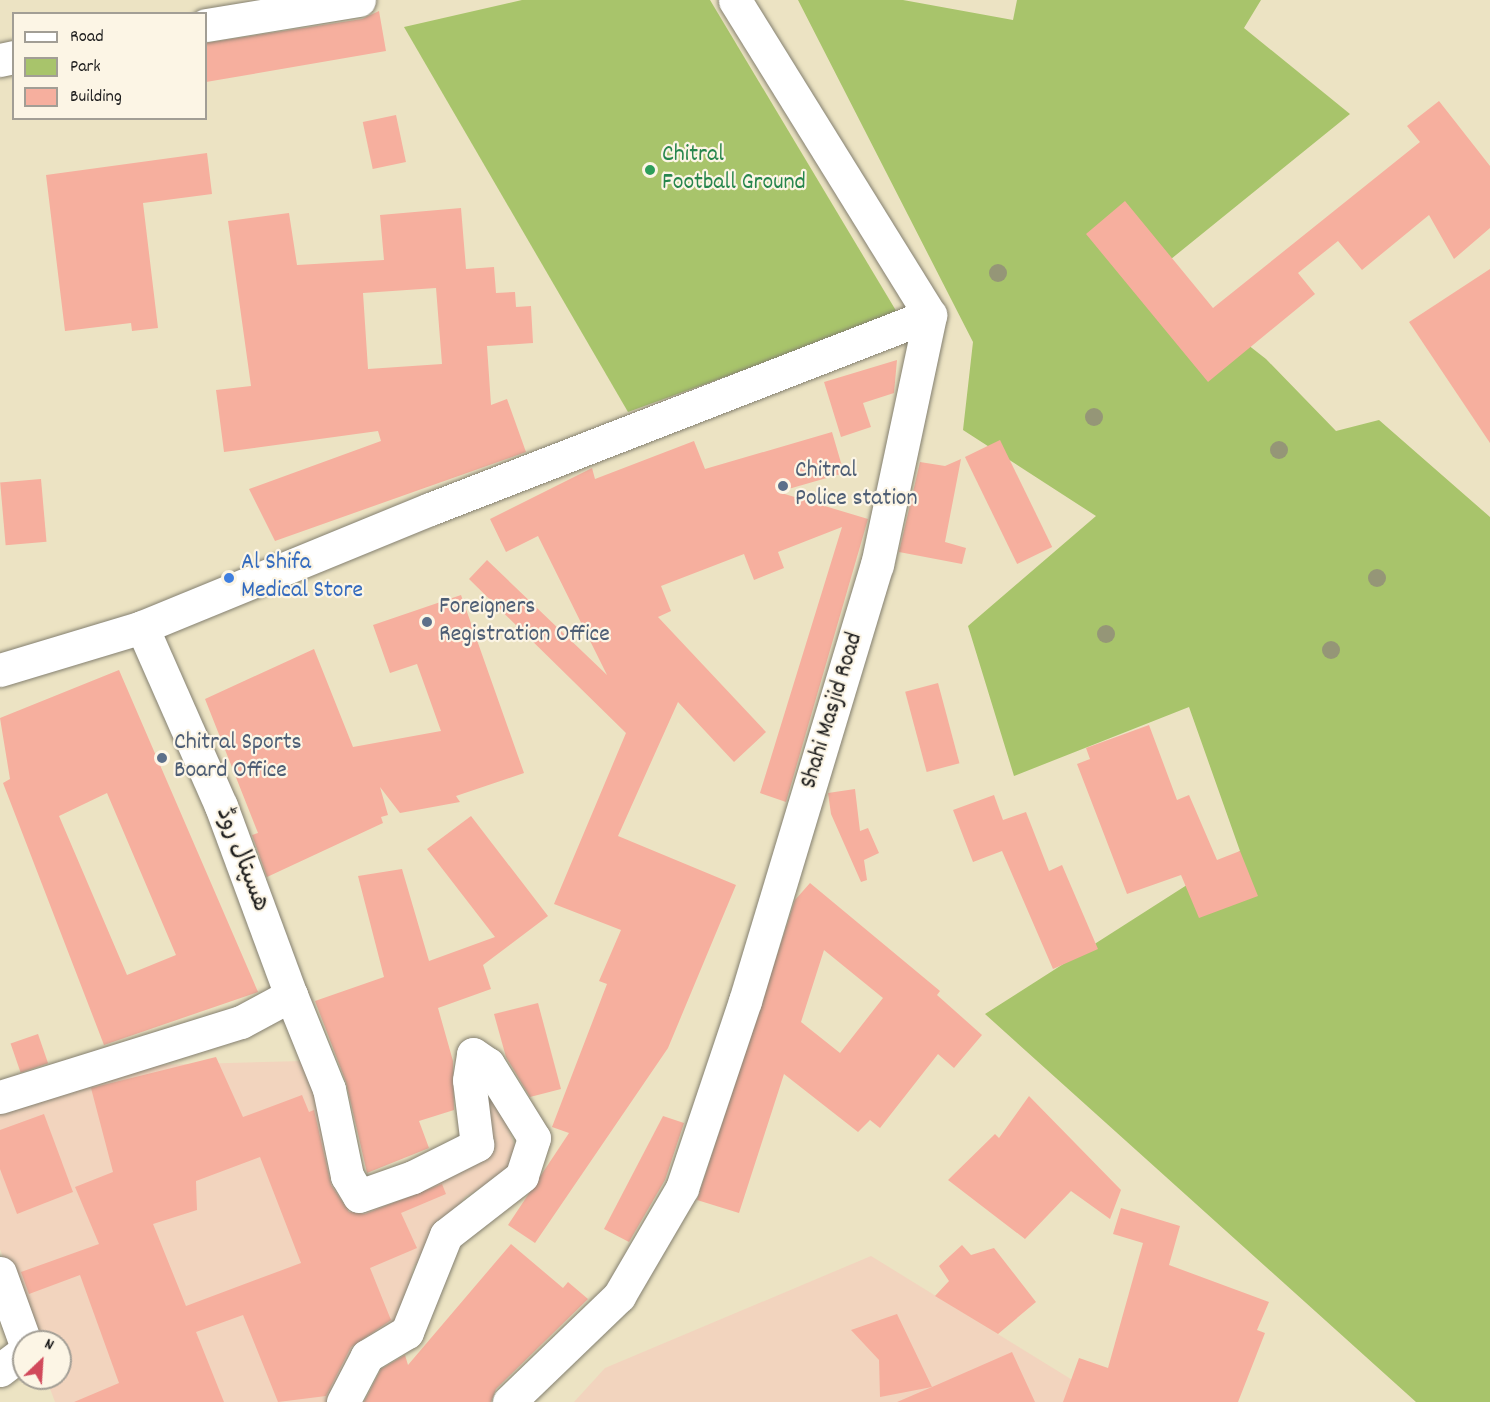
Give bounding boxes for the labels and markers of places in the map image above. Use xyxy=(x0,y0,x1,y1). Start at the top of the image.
place label: Chitral Football Ground xyxy=(662,142,806,198)
marker: Chitral Football Ground xyxy=(643,163,657,177)
place label: Chitral Police station xyxy=(795,458,918,514)
marker: Chitral Police station xyxy=(776,479,790,493)
place label: Al Shifa Medical Store xyxy=(241,550,363,606)
marker: Al Shifa Medical Store xyxy=(222,571,236,585)
place label: Foreigners Registration Office xyxy=(439,594,610,650)
marker: Foreigners Registration Office xyxy=(420,615,434,629)
place label: Chitral Sports Board Office xyxy=(174,730,302,786)
marker: Chitral Sports Board Office xyxy=(155,751,169,765)

